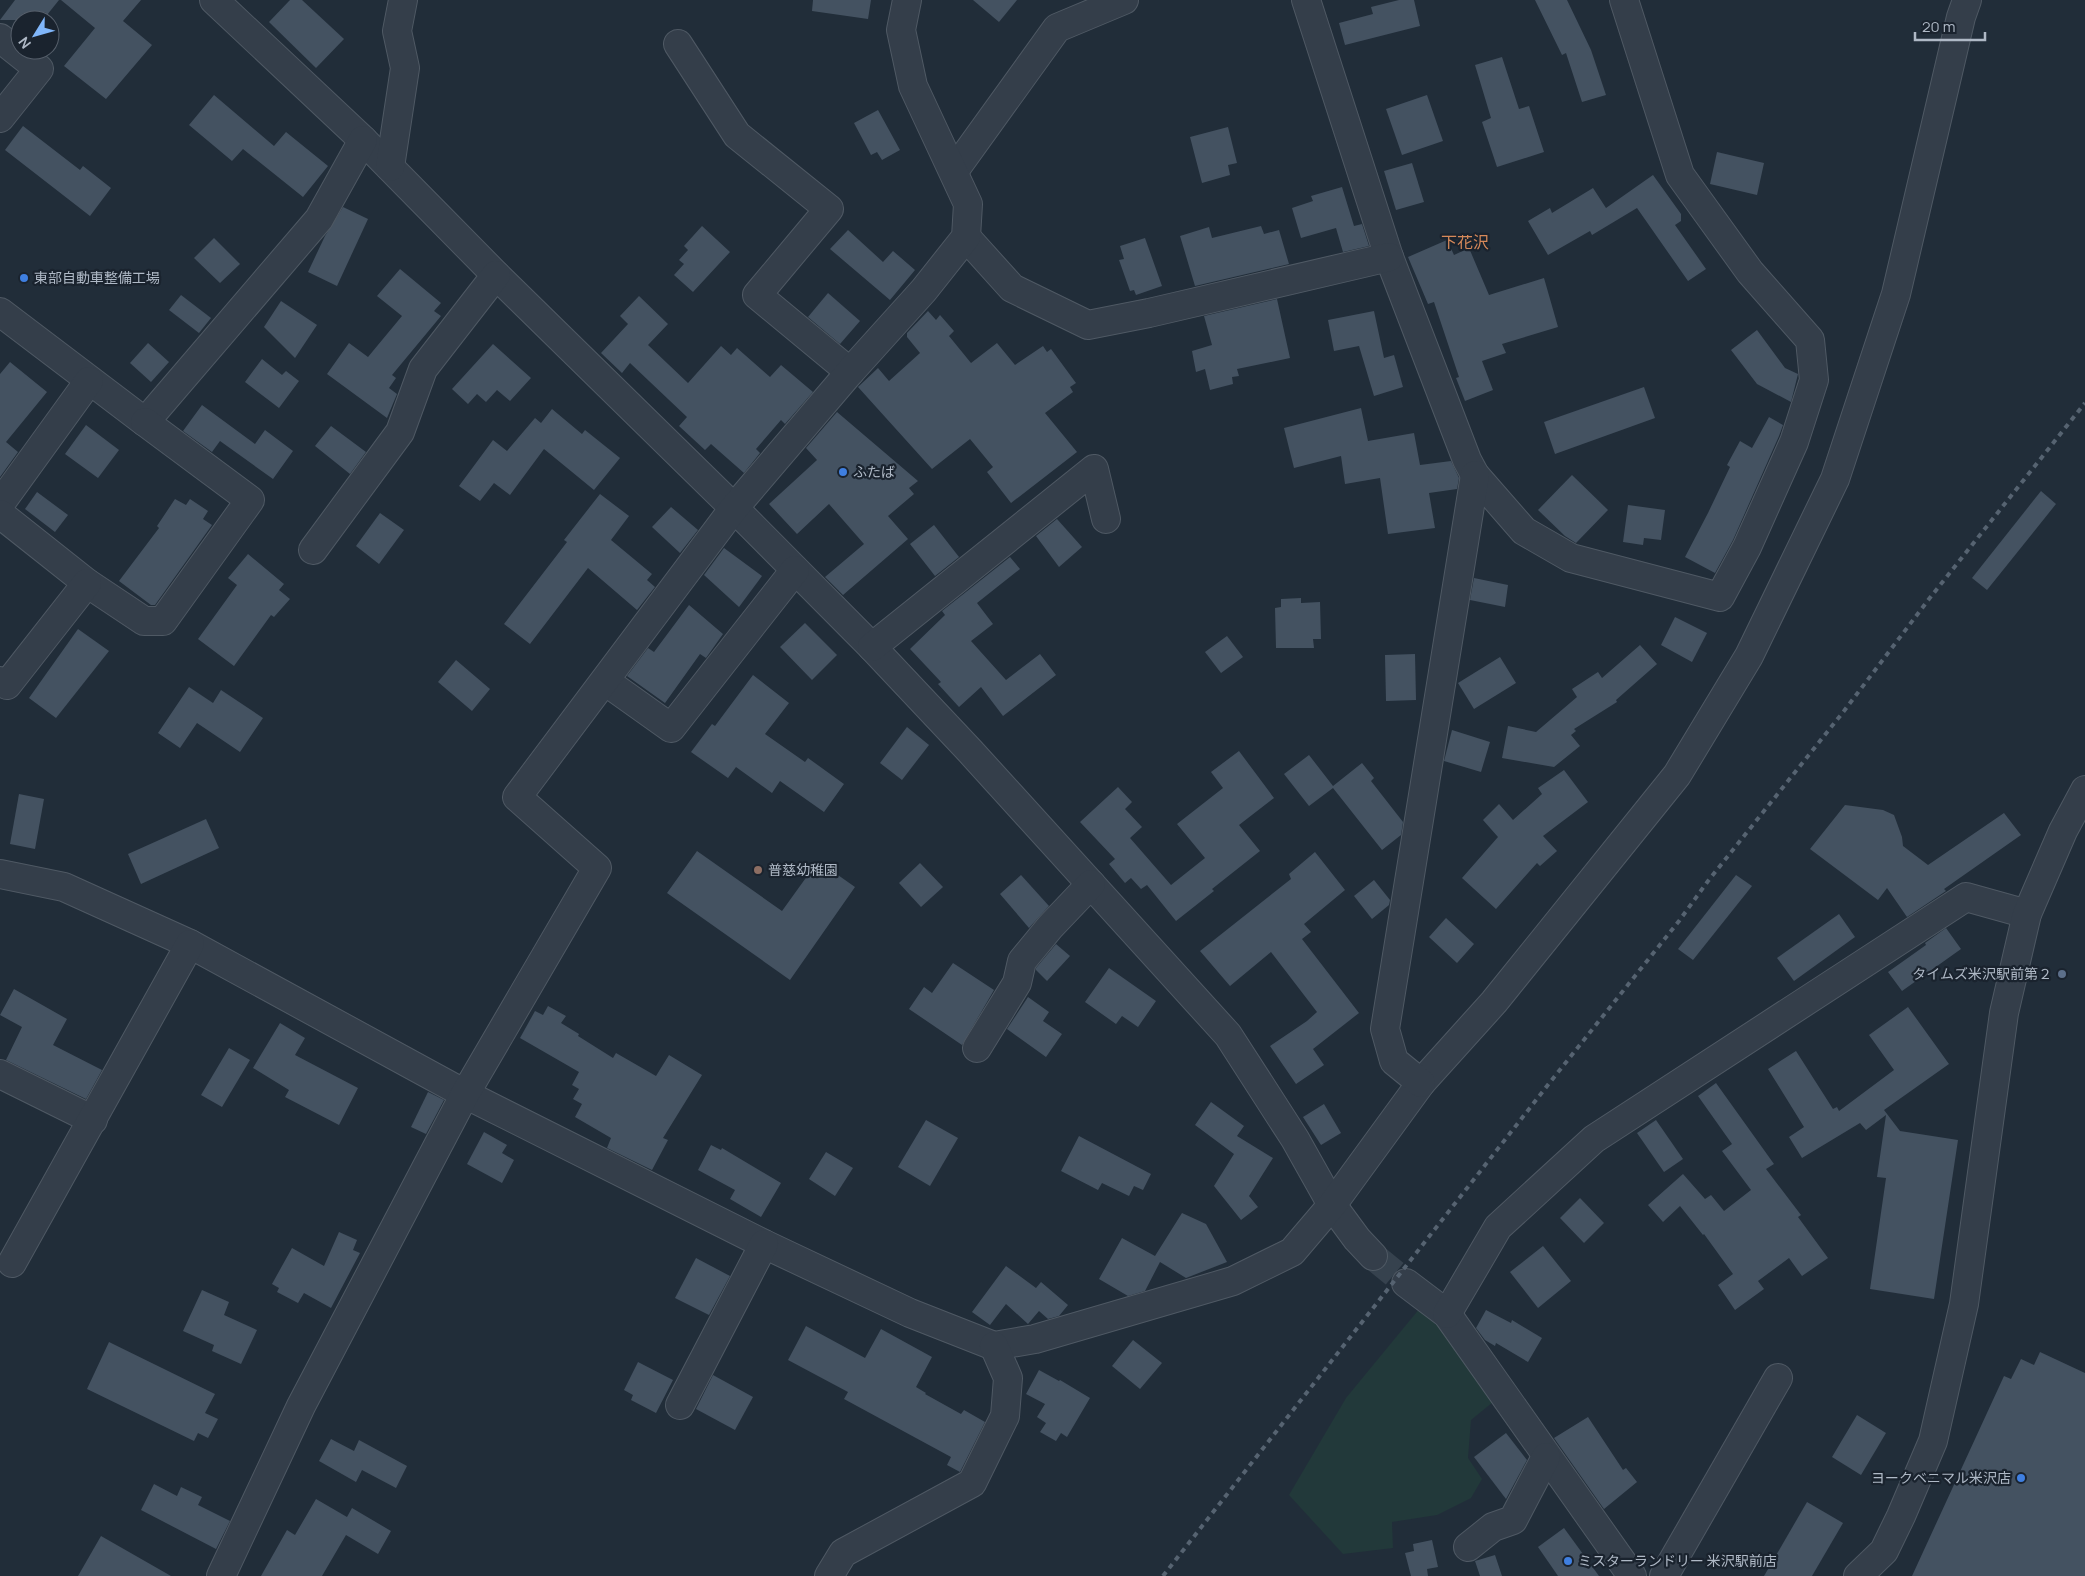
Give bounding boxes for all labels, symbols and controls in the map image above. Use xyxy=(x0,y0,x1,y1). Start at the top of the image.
north arrow xyxy=(10,10,60,60)
scale bar xyxy=(1915,10,1985,42)
text: 20 m xyxy=(1922,16,1955,37)
text: N xyxy=(14,33,35,53)
district label: 下花沢 xyxy=(1441,231,1489,253)
place label: 東部自動車整備工場 xyxy=(34,268,160,287)
marker: 東部自動車整備工場 xyxy=(18,272,30,284)
place label: ふたば xyxy=(853,462,895,481)
marker: ふたば xyxy=(837,466,849,478)
place label: 普慈幼稚園 xyxy=(768,860,838,879)
marker: 普慈幼稚園 xyxy=(752,864,764,876)
place label: タイムズ米沢駅前第２ xyxy=(1912,964,2052,983)
marker: タイムズ米沢駅前第２ xyxy=(2056,968,2068,980)
place label: ヨークベニマル米沢店 xyxy=(1871,1468,2011,1487)
marker: ヨークベニマル米沢店 xyxy=(2015,1472,2027,1484)
place label: ミスターランドリー 米沢駅前店 xyxy=(1578,1551,1777,1570)
marker: ミスターランドリー 米沢駅前店 xyxy=(1562,1555,1574,1567)

